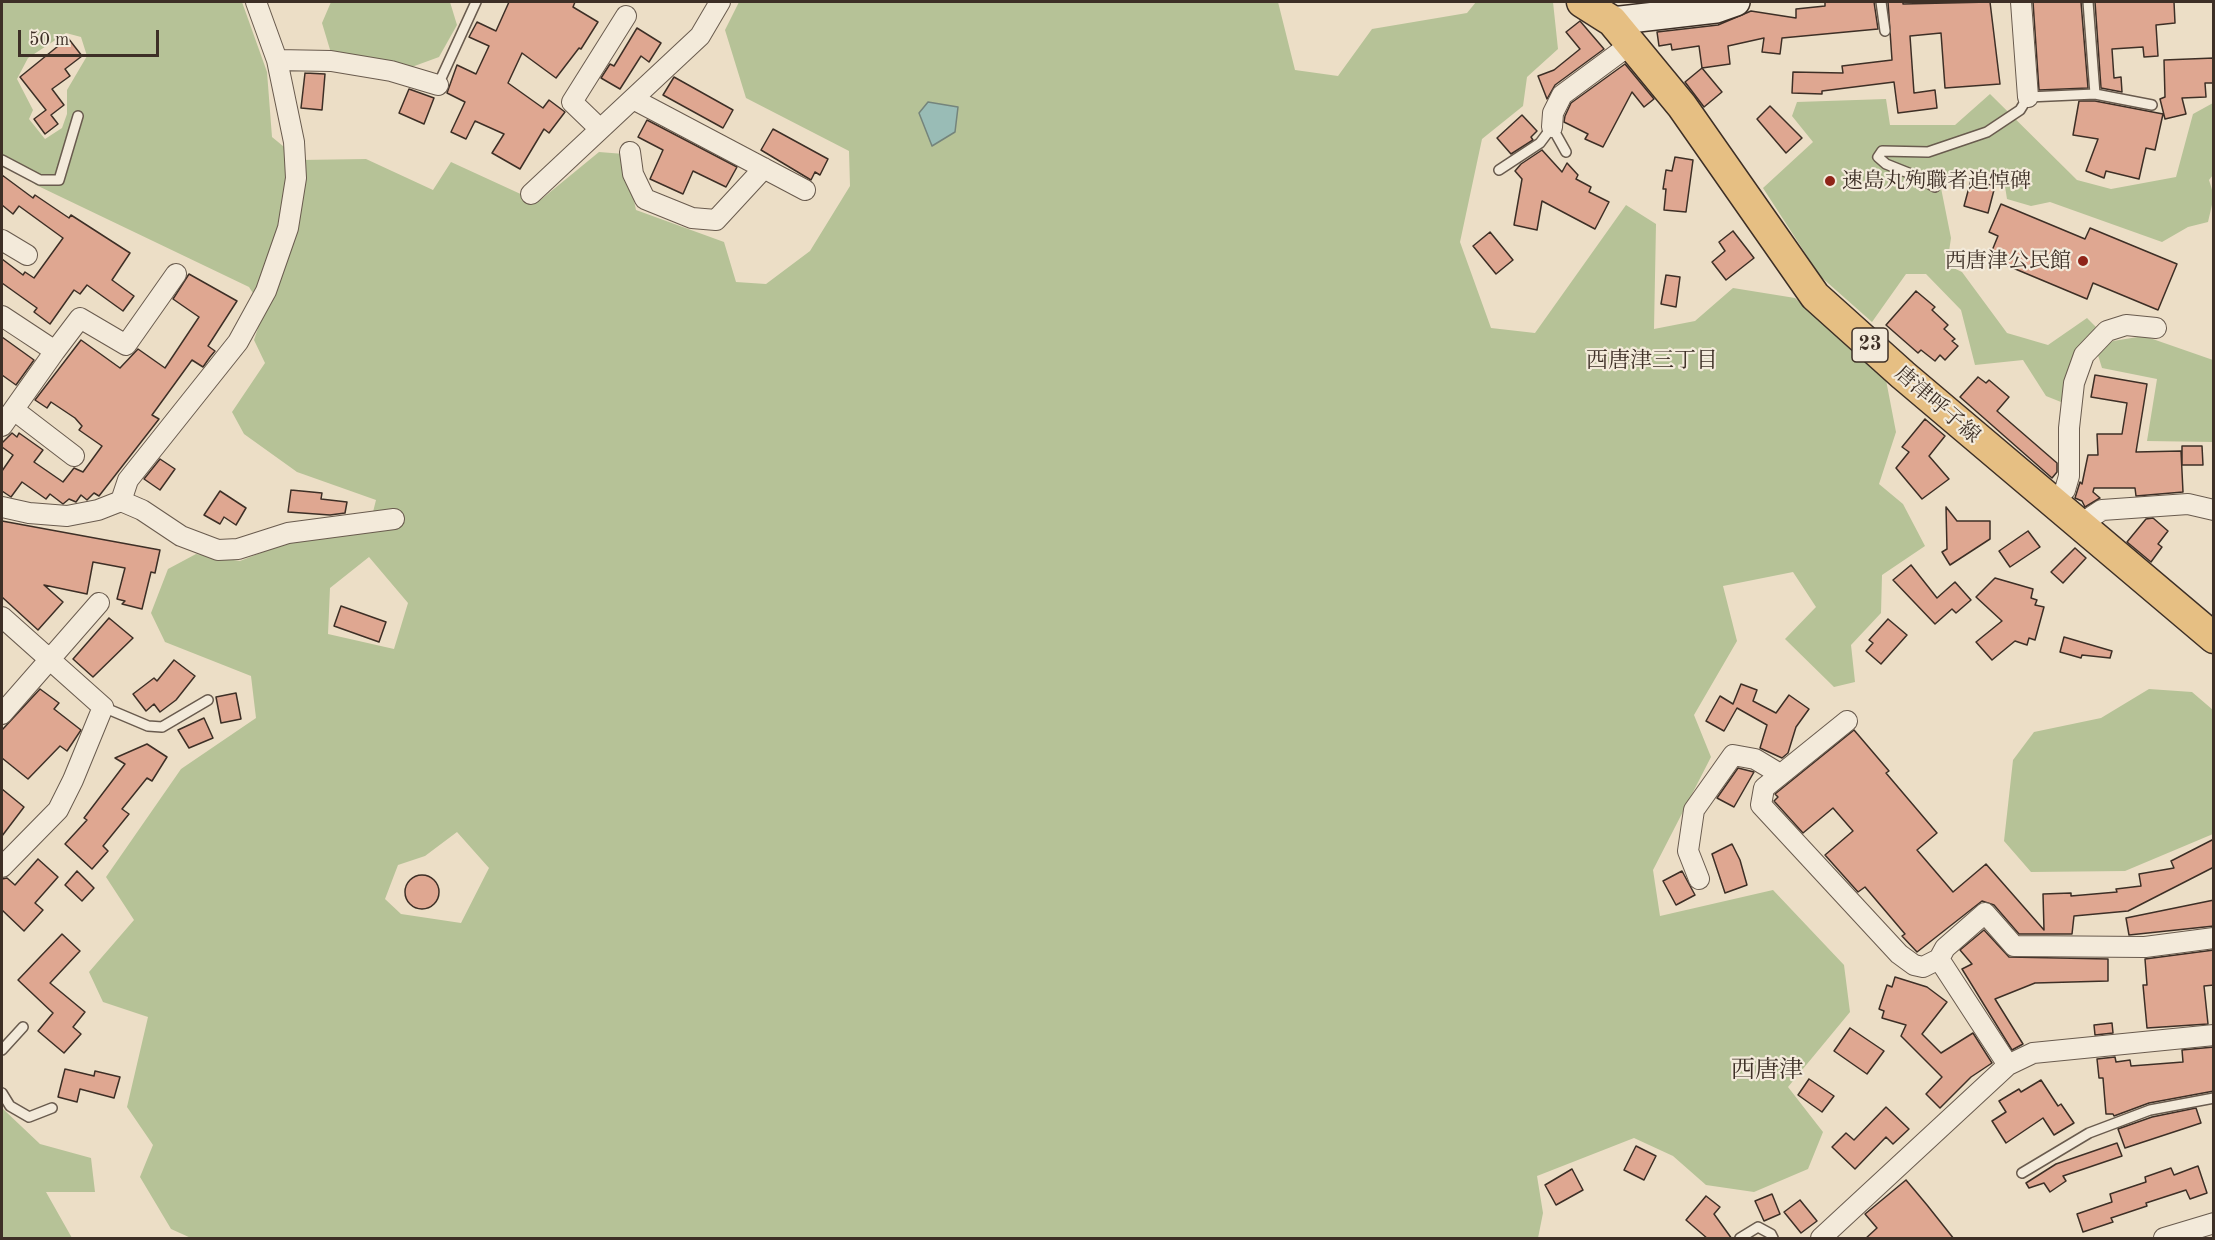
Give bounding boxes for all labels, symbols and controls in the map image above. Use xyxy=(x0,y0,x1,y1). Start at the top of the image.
scale bar xyxy=(21,18,162,56)
text: 50 m xyxy=(29,31,69,49)
place label: 速島丸殉職者追悼碑 xyxy=(1842,168,2031,194)
marker: 速島丸殉職者追悼碑 xyxy=(1823,174,1837,188)
place label: 西唐津公民館 xyxy=(1945,248,2071,274)
marker: 西唐津公民館 xyxy=(2076,254,2090,268)
road number: 23 xyxy=(1852,328,1888,362)
district label: 西唐津三丁目 xyxy=(1586,348,1718,374)
street label: 唐津呼子線 xyxy=(1889,361,1985,449)
district label: 西唐津 xyxy=(1731,1057,1803,1085)

